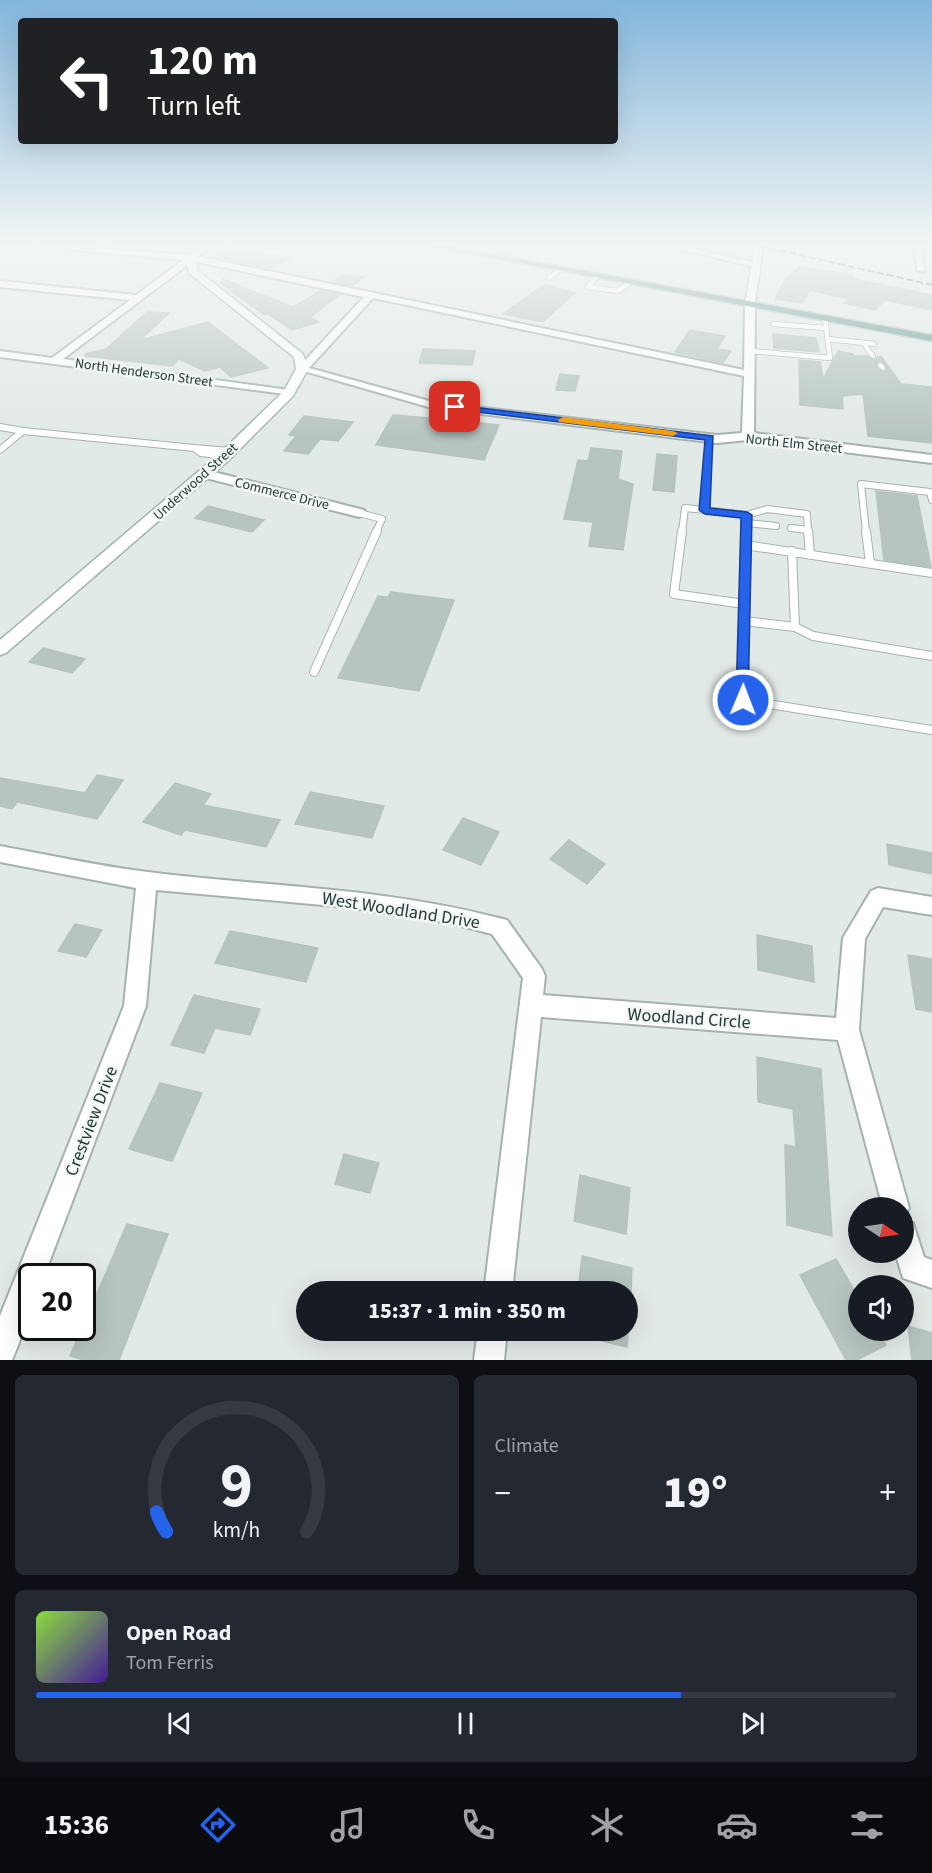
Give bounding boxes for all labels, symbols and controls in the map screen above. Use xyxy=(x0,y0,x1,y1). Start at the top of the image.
text: 120 m xyxy=(147,31,258,91)
icon: left xyxy=(48,42,126,120)
text: Turn left xyxy=(147,87,241,126)
street label: North Henderson Street xyxy=(74,353,214,393)
pin xyxy=(429,381,480,432)
icon: arrive xyxy=(438,390,471,423)
street label: North Elm Street xyxy=(745,429,843,459)
street label: Underwood Street xyxy=(149,438,242,525)
street label: Commerce Drive xyxy=(232,473,331,515)
position arrow xyxy=(711,668,775,732)
street label: West Woodland Drive xyxy=(320,886,482,935)
street label: Woodland Circle xyxy=(627,1002,751,1035)
street label: Crestview Drive xyxy=(59,1063,124,1180)
north arrow xyxy=(848,1197,914,1263)
map controls xyxy=(848,1197,914,1341)
speed limit sign: 20 xyxy=(18,1263,96,1341)
button: sound xyxy=(848,1275,914,1341)
text: 15:37 · 1 min · 350 m xyxy=(368,1295,566,1327)
text: Climate xyxy=(495,1432,559,1460)
text: 9 xyxy=(220,1442,253,1531)
text: 19° xyxy=(663,1461,728,1525)
text: − xyxy=(495,1470,511,1517)
text: + xyxy=(880,1470,896,1517)
text: km/h xyxy=(213,1515,261,1546)
text: Open Road xyxy=(126,1617,231,1649)
text: Tom Ferris xyxy=(126,1649,214,1677)
icon: previous xyxy=(163,1707,196,1740)
icon: pause xyxy=(449,1707,482,1740)
icon: next xyxy=(736,1707,769,1740)
icon: directions xyxy=(197,1804,239,1846)
icon: music xyxy=(327,1804,369,1846)
icon: phone xyxy=(457,1804,499,1846)
icon: climate xyxy=(586,1804,628,1846)
icon: car xyxy=(716,1804,758,1846)
icon: filters xyxy=(846,1804,888,1846)
text: 15:36 xyxy=(44,1806,109,1845)

